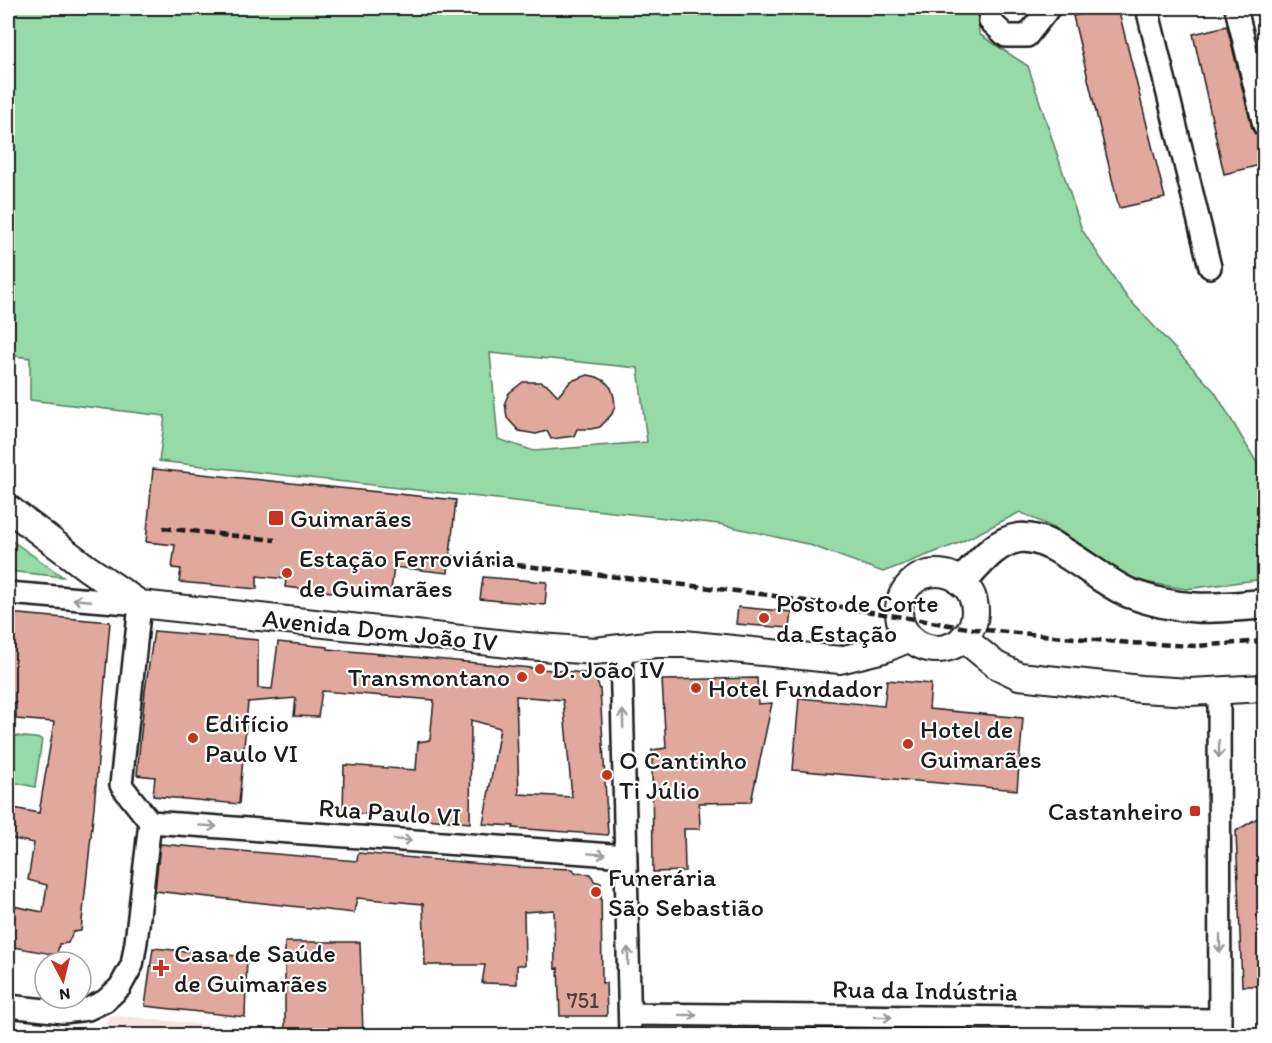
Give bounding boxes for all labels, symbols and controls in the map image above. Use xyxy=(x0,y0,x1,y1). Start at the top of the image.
place label: Guimarães xyxy=(290,502,412,534)
marker: Guimarães xyxy=(267,509,285,527)
place label: Estação Ferroviária de Guimarães xyxy=(299,542,515,604)
marker: Estação Ferroviária de Guimarães xyxy=(280,566,294,580)
place label: Posto de Corte da Estação xyxy=(776,587,939,649)
one-way arrow xyxy=(72,594,92,605)
street label: Avenida Dom João IV xyxy=(261,602,499,658)
marker: Posto de Corte da Estação xyxy=(757,611,771,625)
place label: D. João IV xyxy=(552,653,664,685)
place label: Transmontano xyxy=(348,661,510,693)
marker: D. João IV xyxy=(533,662,547,676)
marker: Transmontano xyxy=(515,670,529,684)
place label: Hotel Fundador xyxy=(708,672,883,704)
marker: Hotel Fundador xyxy=(689,681,703,695)
place label: Edifício Paulo VI xyxy=(205,707,298,769)
one-way arrow xyxy=(617,709,628,729)
place label: Hotel de Guimarães xyxy=(920,713,1042,775)
marker: Edifício Paulo VI xyxy=(186,731,200,745)
marker: Hotel de Guimarães xyxy=(901,737,915,751)
one-way arrow xyxy=(1213,738,1225,758)
place label: O Cantinho Ti Júlio xyxy=(619,744,747,806)
marker: O Cantinho Ti Júlio xyxy=(600,768,614,782)
street label: Rua Paulo VI xyxy=(318,791,462,833)
place label: Castanheiro xyxy=(1048,795,1183,827)
marker: Castanheiro xyxy=(1188,804,1202,818)
one-way arrow xyxy=(198,821,218,832)
one-way arrow xyxy=(392,835,412,846)
one-way arrow xyxy=(587,849,607,860)
place label: Funerária São Sebastião xyxy=(608,861,764,923)
marker: Funerária São Sebastião xyxy=(589,885,603,899)
one-way arrow xyxy=(1214,933,1226,953)
place label: Casa de Saúde de Guimarães xyxy=(174,937,336,999)
one-way arrow xyxy=(622,946,634,966)
north arrow xyxy=(33,950,93,1010)
marker: Casa de Saúde de Guimarães xyxy=(152,959,170,977)
street label: Rua da Indústria xyxy=(832,972,1018,1008)
text: N xyxy=(58,984,71,1004)
house number: 751 xyxy=(567,987,599,1014)
one-way arrow xyxy=(678,1009,698,1021)
one-way arrow xyxy=(873,1011,893,1023)

